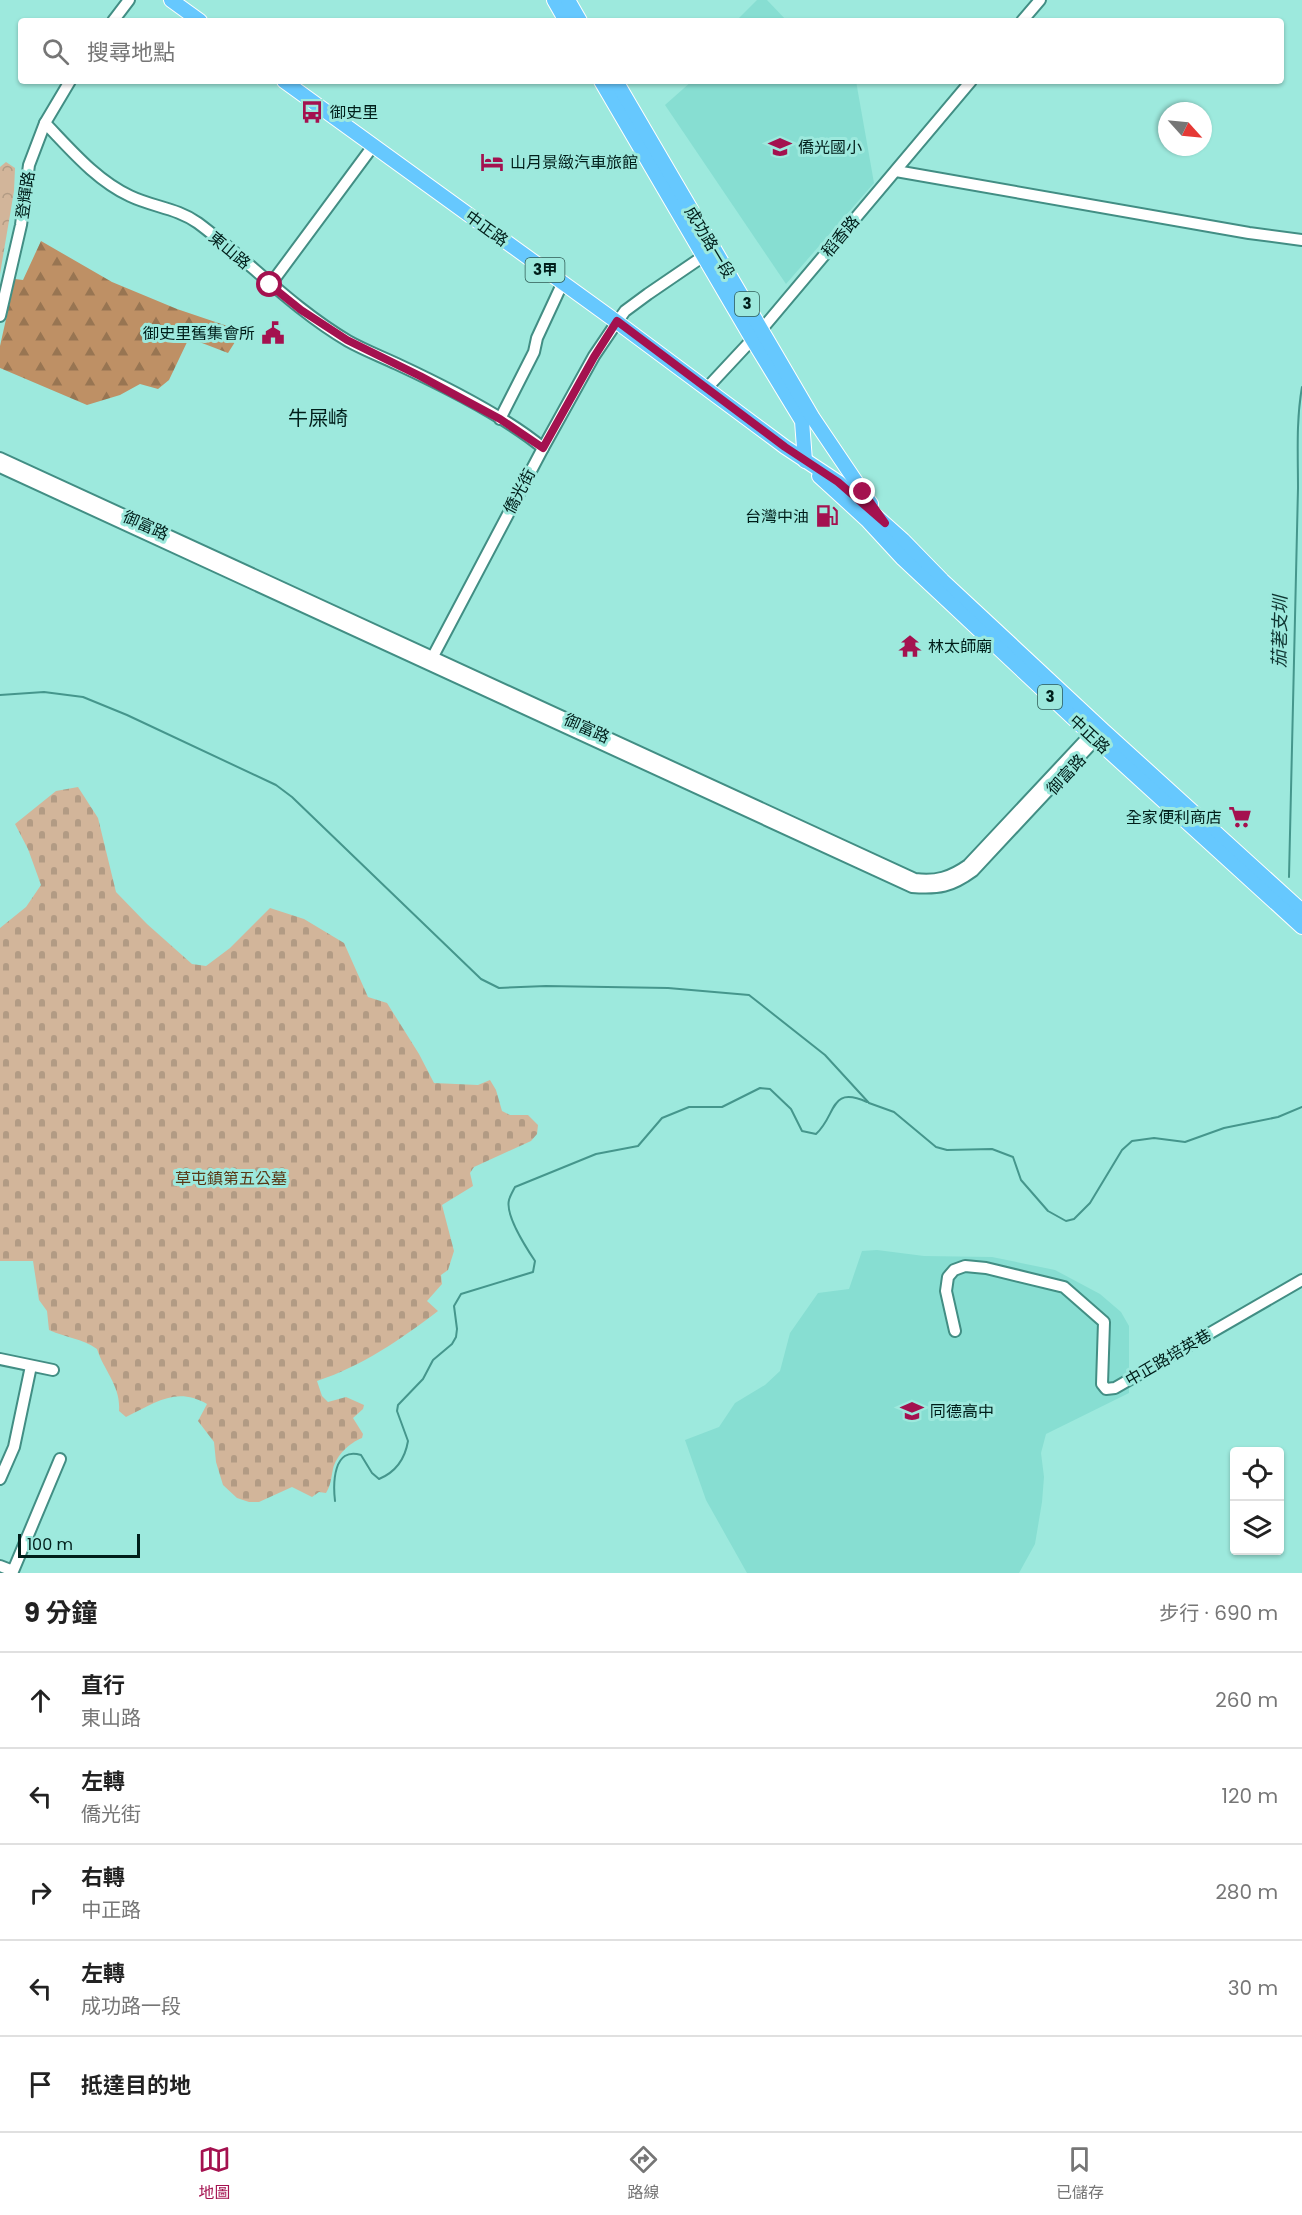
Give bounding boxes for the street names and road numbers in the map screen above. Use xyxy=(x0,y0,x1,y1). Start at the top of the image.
street label: 登輝路 xyxy=(11,170,40,220)
street label: 成功路一段 xyxy=(679,202,740,282)
street label: 中正路 xyxy=(461,205,513,252)
street label: 稻香路 xyxy=(816,211,865,262)
street label: 東山路 xyxy=(204,226,255,275)
road number: 3甲 xyxy=(526,258,564,282)
road number: 3 xyxy=(735,292,759,316)
street label: 僑光街 xyxy=(498,465,541,518)
street label: 御富路 xyxy=(119,505,172,546)
road number: 3 xyxy=(1038,685,1062,709)
street label: 御富路 xyxy=(560,708,613,749)
street label: 中正路 xyxy=(1064,710,1115,759)
street label: 御富路 xyxy=(1042,749,1091,800)
street label: 中正路培英巷 xyxy=(1121,1323,1216,1391)

